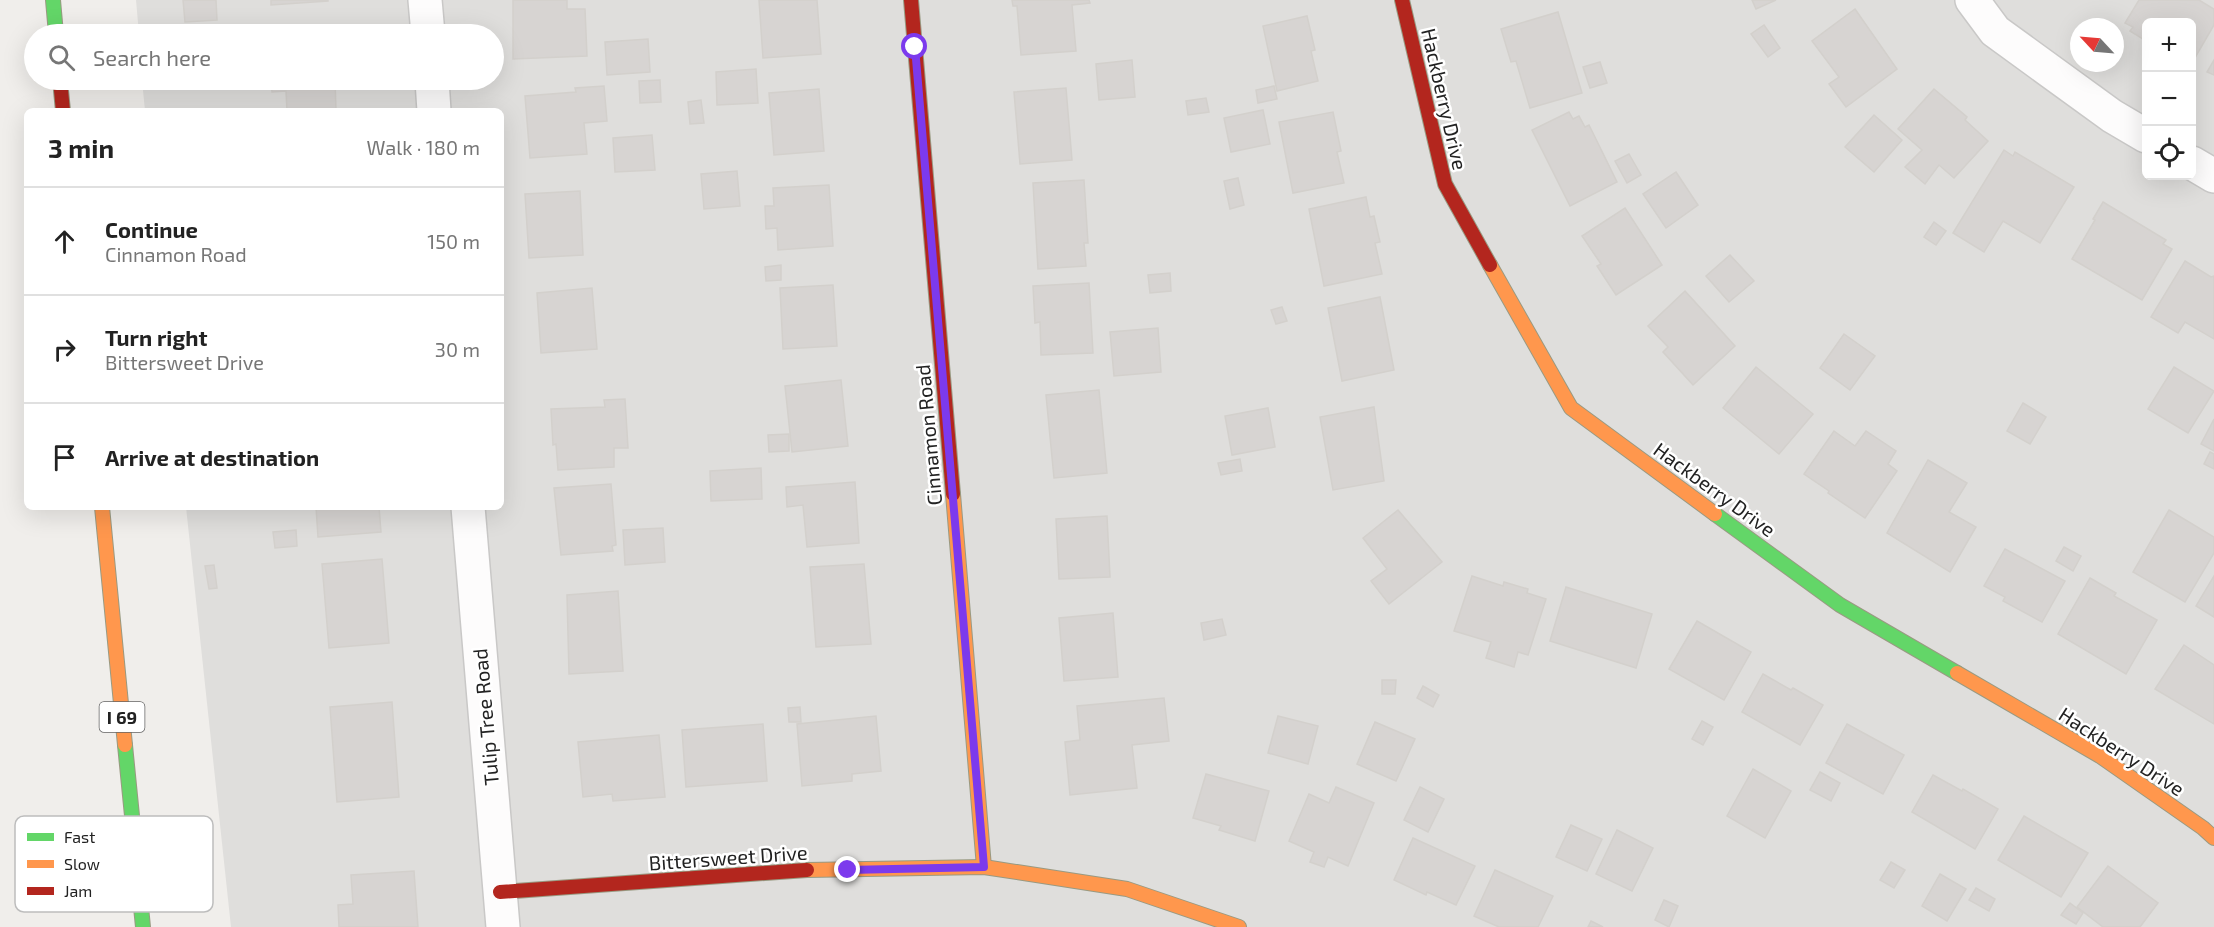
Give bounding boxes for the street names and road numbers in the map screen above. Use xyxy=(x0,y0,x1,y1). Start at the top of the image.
street label: Hackberry Drive xyxy=(1417,26,1473,172)
street label: Cinnamon Road xyxy=(910,363,946,507)
street label: Hackberry Drive xyxy=(1649,437,1781,541)
street label: Tulip Tree Road xyxy=(467,648,503,786)
road number: I 69 xyxy=(100,702,144,732)
street label: Hackberry Drive xyxy=(2055,702,2189,800)
street label: Bittersweet Drive xyxy=(648,839,808,875)

